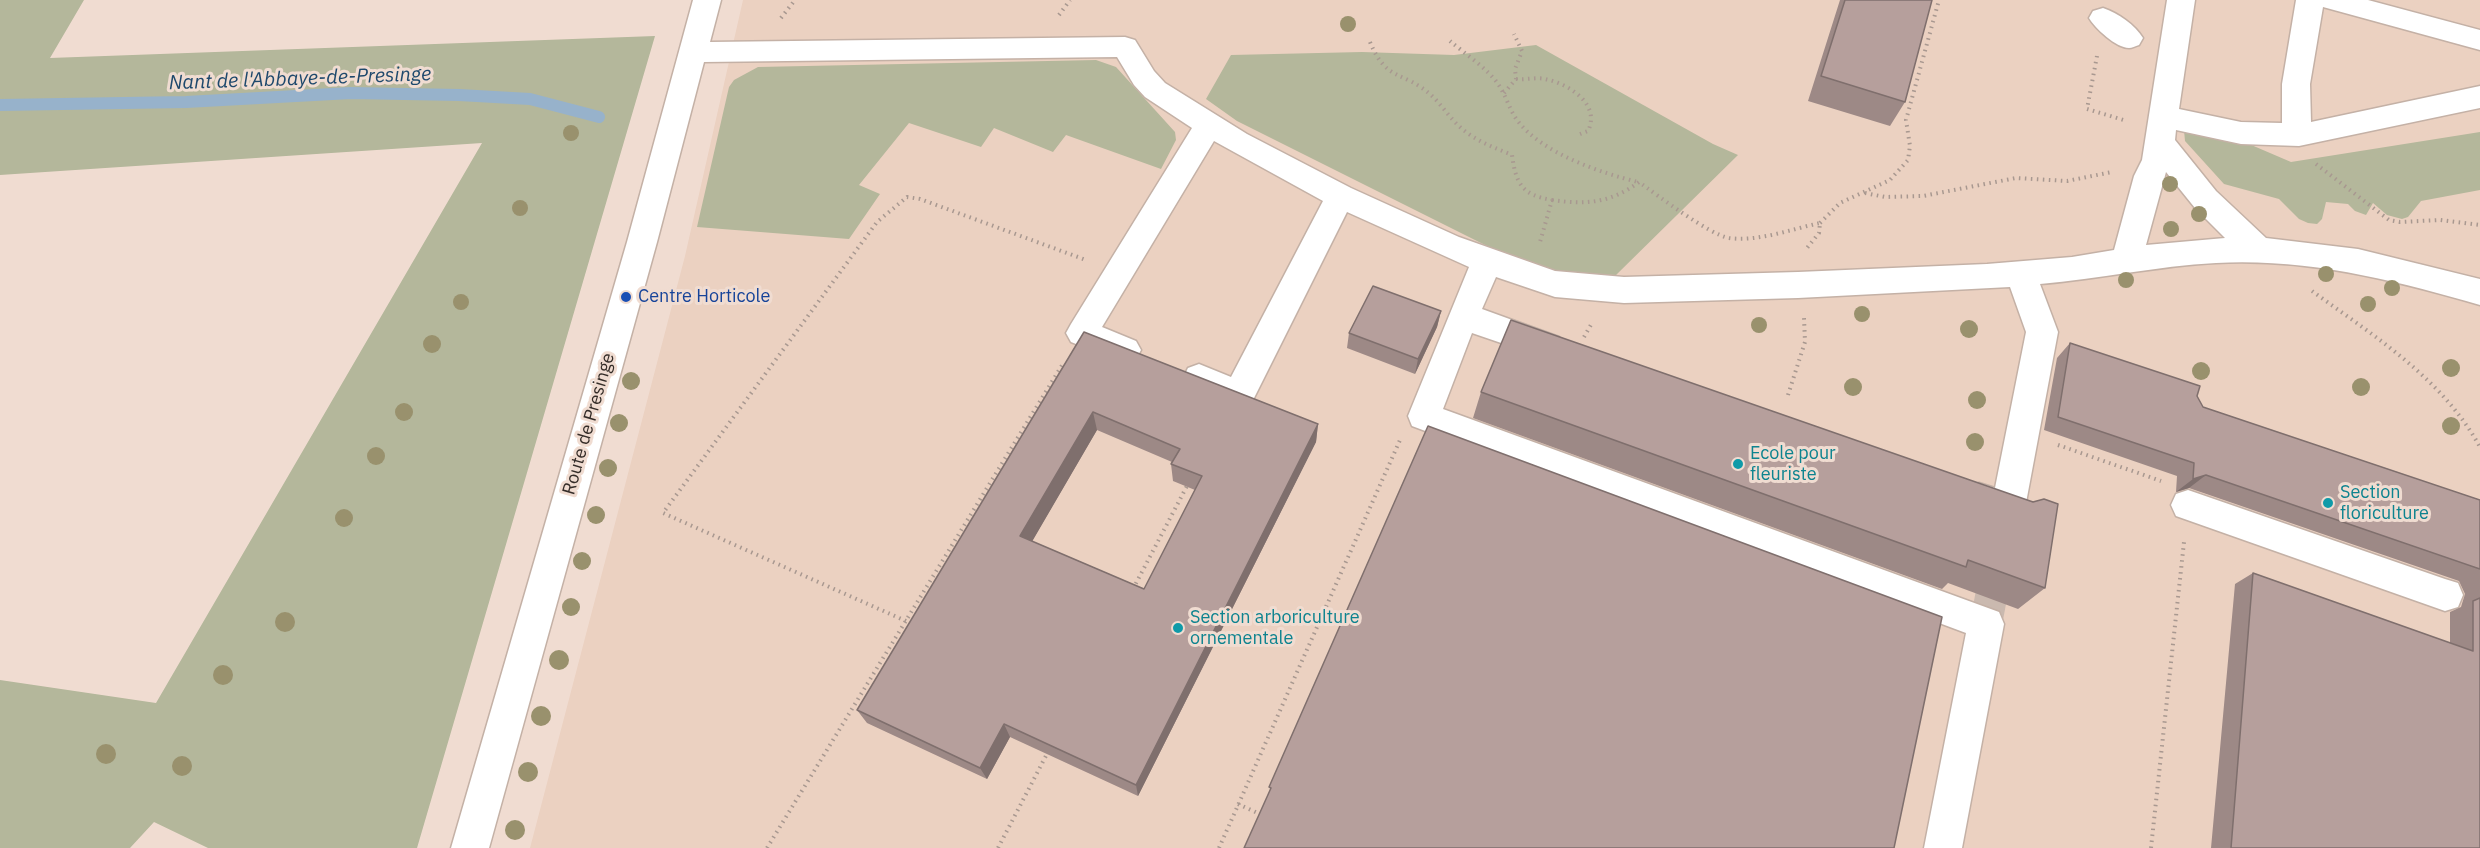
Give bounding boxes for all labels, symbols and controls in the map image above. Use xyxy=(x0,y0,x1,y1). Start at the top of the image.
water label: Nant de l'Abbaye-de-Presinge xyxy=(168,62,432,96)
place label: Centre Horticole xyxy=(638,286,770,308)
marker: Centre Horticole xyxy=(619,290,633,304)
street label: Route de Presinge xyxy=(558,351,620,497)
place label: Ecole pour fleuriste xyxy=(1750,443,1836,486)
marker: Ecole pour fleuriste xyxy=(1731,457,1745,471)
place label: Section floriculture xyxy=(2340,482,2429,524)
marker: Section floriculture xyxy=(2321,496,2335,510)
place label: Section arboriculture ornementale xyxy=(1190,607,1360,650)
marker: Section arboriculture ornementale xyxy=(1171,621,1185,635)

